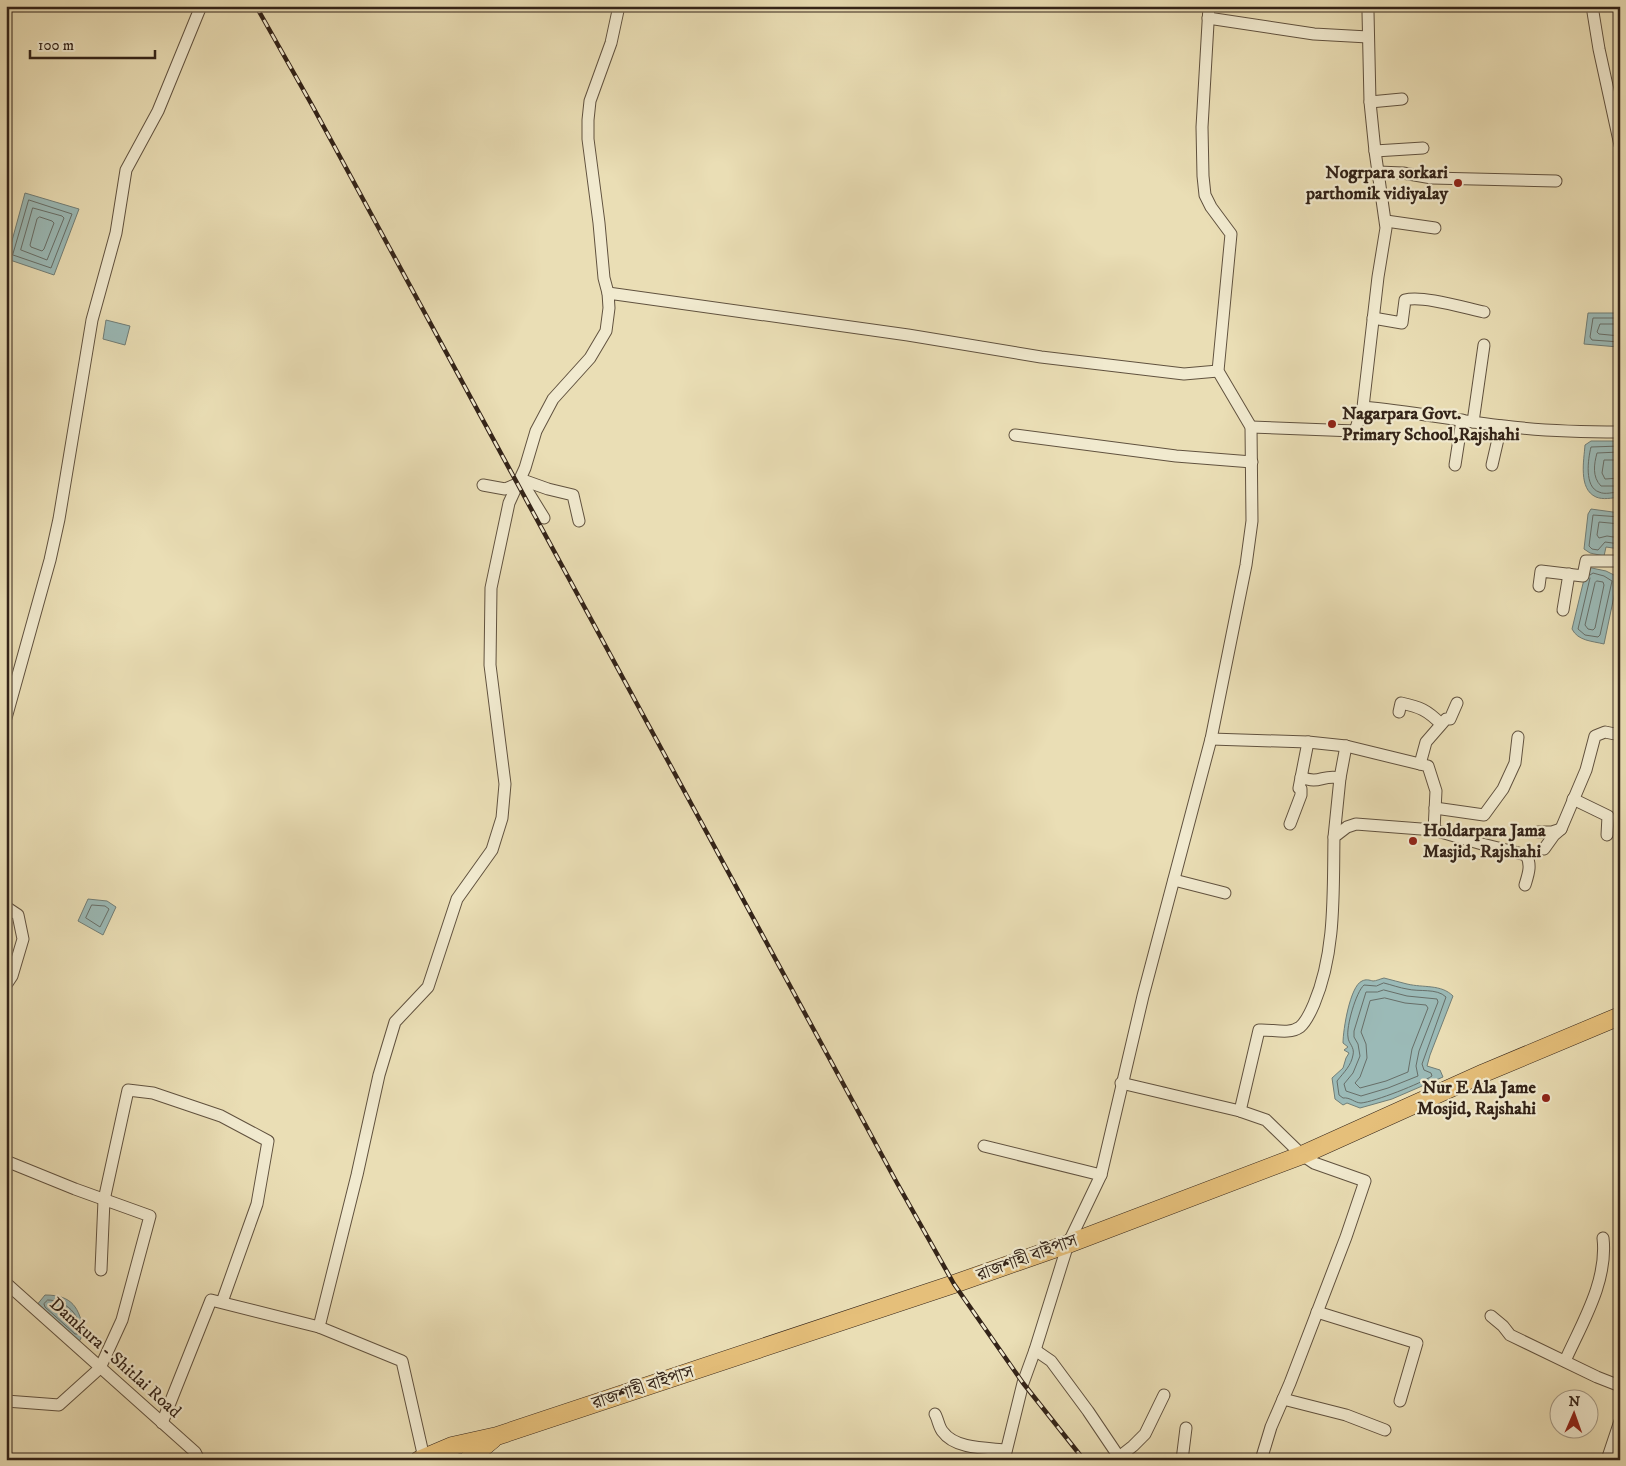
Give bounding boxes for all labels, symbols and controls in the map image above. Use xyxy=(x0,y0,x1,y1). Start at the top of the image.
scale bar xyxy=(30,28,155,60)
text: 100 m xyxy=(38,36,74,55)
place label: Nogrpara sorkari parthomik vidiyalay xyxy=(1305,162,1448,205)
marker: Nogrpara sorkari parthomik vidiyalay xyxy=(1452,177,1464,189)
place label: Nagarpara Govt. Primary School,Rajshahi xyxy=(1342,403,1520,446)
marker: Nagarpara Govt. Primary School,Rajshahi xyxy=(1326,418,1338,430)
place label: Holdarpara Jama Masjid, Rajshahi xyxy=(1423,820,1546,863)
marker: Holdarpara Jama Masjid, Rajshahi xyxy=(1407,835,1419,847)
place label: Nur E Ala Jame Mosjid, Rajshahi xyxy=(1417,1077,1537,1120)
marker: Nur E Ala Jame Mosjid, Rajshahi xyxy=(1540,1092,1552,1104)
street label: রাজশাহী বাইপাস xyxy=(972,1228,1081,1287)
street label: Damkura - Shitlai Road xyxy=(45,1293,185,1423)
street label: রাজশাহী বাইপাস xyxy=(588,1360,698,1415)
north arrow xyxy=(1548,1388,1598,1438)
text: N xyxy=(1568,1393,1581,1411)

